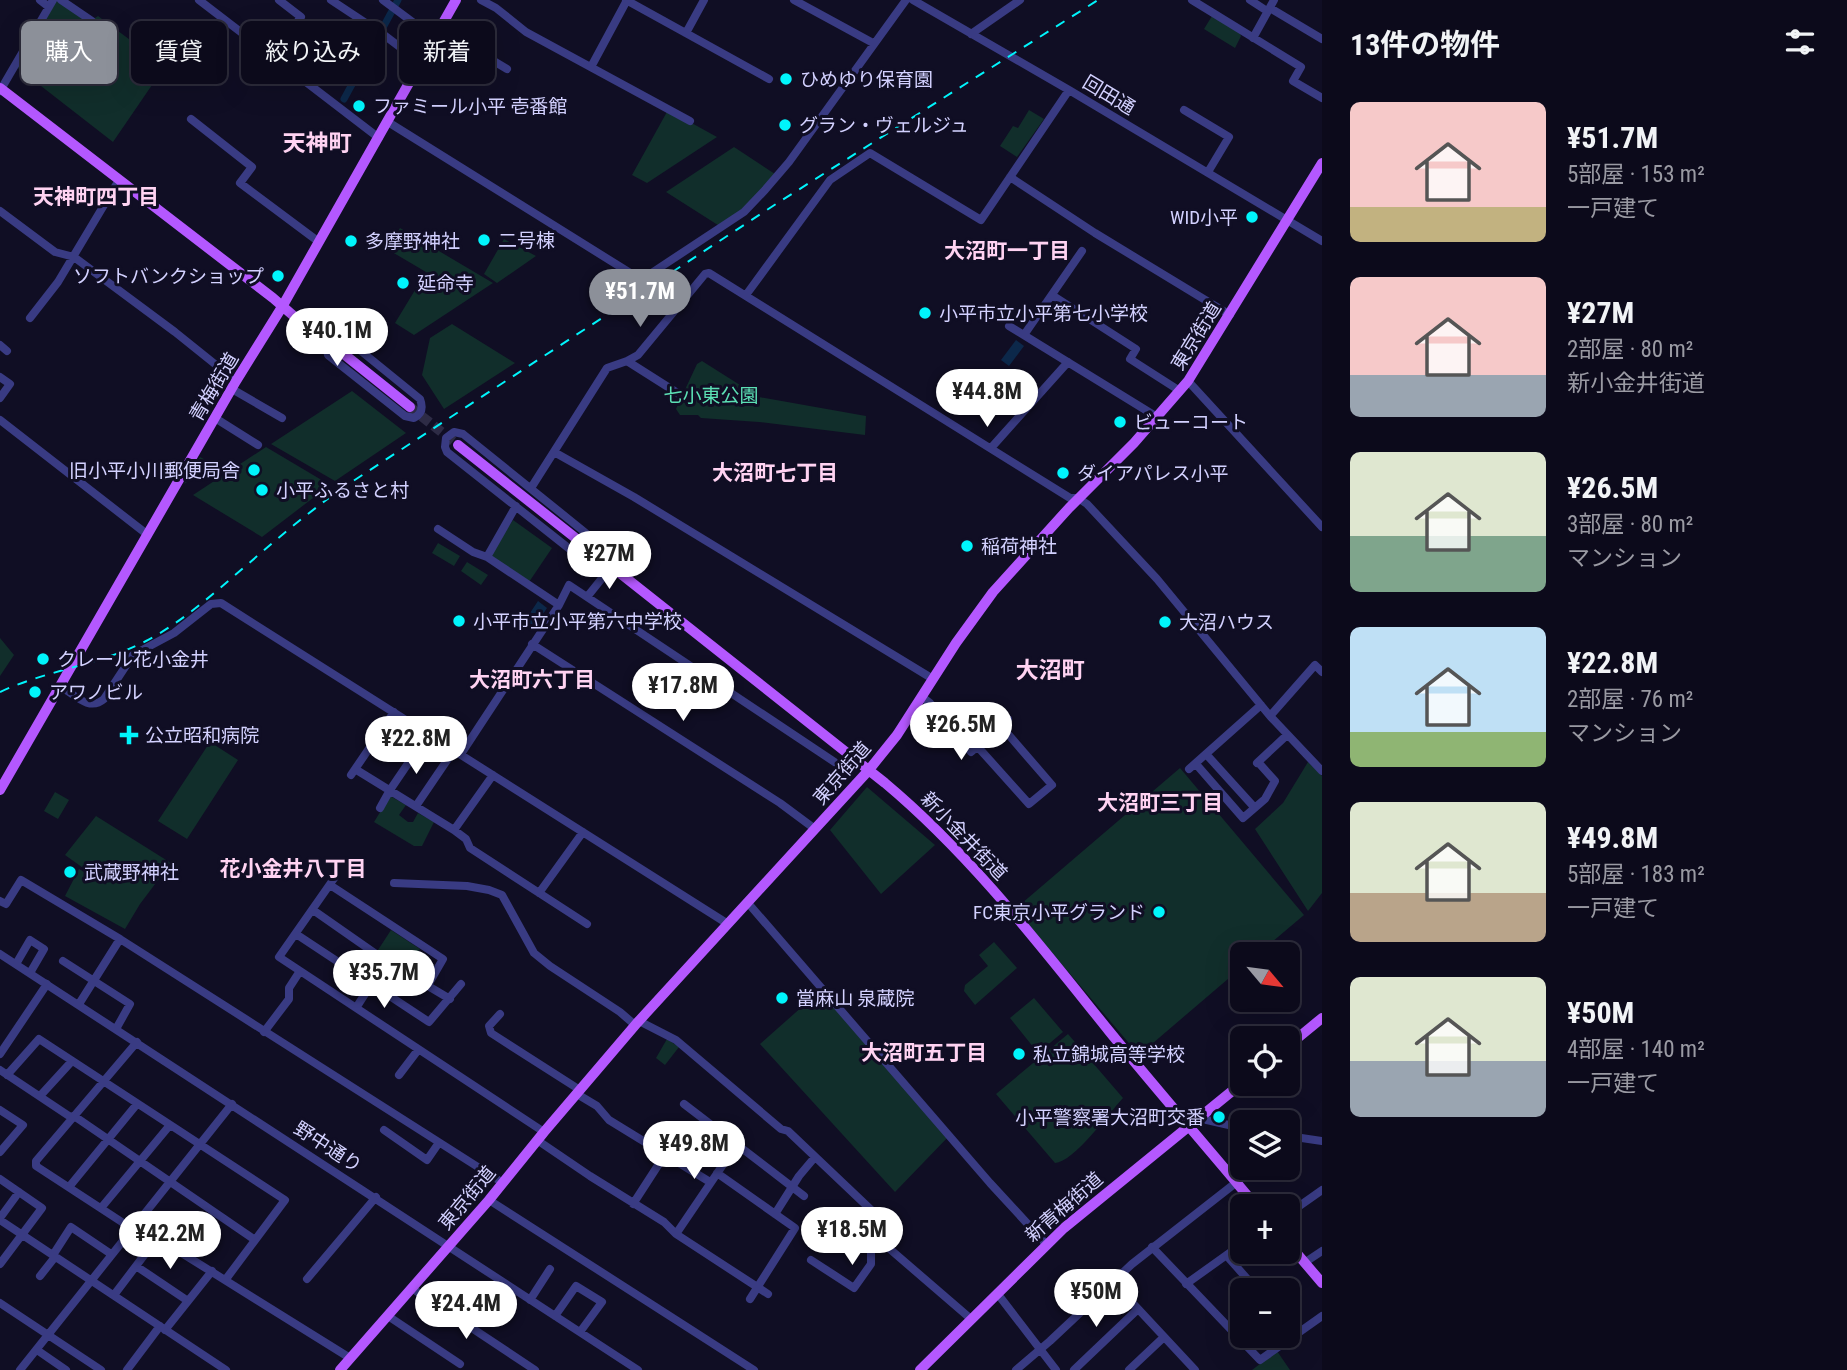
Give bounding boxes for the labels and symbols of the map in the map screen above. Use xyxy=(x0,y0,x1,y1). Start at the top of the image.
place label: ひめゆり保育園 xyxy=(800,68,933,91)
street label: 回田通 xyxy=(1079,70,1139,120)
marker: ひめゆり保育園 xyxy=(778,71,794,87)
place label: ファミール小平 壱番館 xyxy=(373,95,567,118)
marker: ファミール小平 壱番館 xyxy=(351,98,367,114)
place label: グラン・ヴェルジュ xyxy=(799,114,969,137)
marker: グラン・ヴェルジュ xyxy=(777,117,793,133)
district label: 天神町 xyxy=(283,130,352,157)
district label: 天神町四丁目 xyxy=(33,185,159,209)
place label: WID小平 xyxy=(1170,206,1238,229)
marker: WID小平 xyxy=(1244,209,1260,225)
place label: 二号棟 xyxy=(498,229,555,252)
place label: 多摩野神社 xyxy=(365,230,460,253)
marker: 二号棟 xyxy=(476,232,492,248)
marker: 多摩野神社 xyxy=(343,233,359,249)
district label: 大沼町一丁目 xyxy=(944,239,1070,263)
place label: ソフトバンクショップ xyxy=(73,265,264,288)
marker: ソフトバンクショップ xyxy=(270,268,286,284)
pin: ¥51.7M xyxy=(583,270,697,329)
place label: 延命寺 xyxy=(417,272,474,295)
marker: 延命寺 xyxy=(395,275,411,291)
street label: 東京街道 xyxy=(1166,298,1226,374)
place label: 小平市立小平第七小学校 xyxy=(939,302,1148,325)
marker: 小平市立小平第七小学校 xyxy=(917,305,933,321)
pin: ¥40.1M xyxy=(280,308,394,368)
street label: 青梅街道 xyxy=(185,348,243,426)
pin: ¥44.8M xyxy=(930,370,1044,429)
park label: 七小東公園 xyxy=(663,384,759,407)
place label: ビューコート xyxy=(1134,411,1248,434)
marker: ビューコート xyxy=(1112,414,1128,430)
place label: 旧小平小川郵便局舎 xyxy=(69,459,240,482)
district label: 大沼町七丁目 xyxy=(712,461,838,485)
marker: 旧小平小川郵便局舎 xyxy=(246,462,262,478)
place label: ダイアパレス小平 xyxy=(1077,462,1229,485)
marker: ダイアパレス小平 xyxy=(1055,465,1071,481)
place label: 小平ふるさと村 xyxy=(276,479,409,502)
marker: 小平ふるさと村 xyxy=(254,482,270,498)
pin: ¥27M xyxy=(568,532,650,591)
place label: 稲荷神社 xyxy=(981,535,1057,558)
marker: 稲荷神社 xyxy=(959,538,975,554)
place label: 小平市立小平第六中学校 xyxy=(473,610,682,633)
place label: 大沼ハウス xyxy=(1179,611,1274,634)
marker: 小平市立小平第六中学校 xyxy=(451,613,467,629)
marker: 大沼ハウス xyxy=(1157,614,1173,630)
place label: クレール花小金井 xyxy=(57,648,209,671)
marker: クレール花小金井 xyxy=(35,651,51,667)
district label: 大沼町 xyxy=(1016,657,1085,684)
pin: ¥17.8M xyxy=(626,664,740,723)
district label: 大沼町六丁目 xyxy=(469,668,595,692)
place label: アワノビル xyxy=(49,681,143,704)
marker: アワノビル xyxy=(27,684,43,700)
pin: ¥26.5M xyxy=(904,702,1018,762)
pin: ¥22.8M xyxy=(359,716,473,776)
place label: 公立昭和病院 xyxy=(145,724,259,747)
marker: 公立昭和病院 xyxy=(119,725,139,745)
street label: 東京街道 xyxy=(808,737,876,809)
street label: 新小金井街道 xyxy=(916,787,1012,885)
district label: 大沼町三丁目 xyxy=(1097,791,1223,815)
district label: 花小金井八丁目 xyxy=(220,857,367,881)
place label: 武蔵野神社 xyxy=(84,861,179,884)
marker: 武蔵野神社 xyxy=(62,864,78,880)
place label: FC東京小平グランド xyxy=(973,901,1145,924)
marker: FC東京小平グランド xyxy=(1151,904,1167,920)
north arrow xyxy=(1230,942,1300,1012)
pin: ¥35.7M xyxy=(327,950,441,1010)
place label: 當麻山 泉蔵院 xyxy=(796,987,914,1010)
marker: 當麻山 泉蔵院 xyxy=(774,990,790,1006)
district label: 大沼町五丁目 xyxy=(861,1041,987,1065)
place label: 私立錦城高等学校 xyxy=(1033,1043,1185,1066)
marker: 私立錦城高等学校 xyxy=(1011,1046,1027,1062)
place label: 小平警察署大沼町交番 xyxy=(1015,1106,1205,1129)
marker: 小平警察署大沼町交番 xyxy=(1211,1109,1227,1125)
street label: 野中通り xyxy=(290,1117,366,1177)
pin: ¥49.8M xyxy=(637,1122,751,1181)
street label: 東京街道 xyxy=(434,1161,500,1235)
street label: 新青梅街道 xyxy=(1021,1167,1107,1247)
pin: ¥18.5M xyxy=(795,1208,909,1267)
pin: ¥42.2M xyxy=(113,1212,227,1271)
pin: ¥50M xyxy=(1055,1270,1137,1329)
pin: ¥24.4M xyxy=(409,1282,523,1341)

